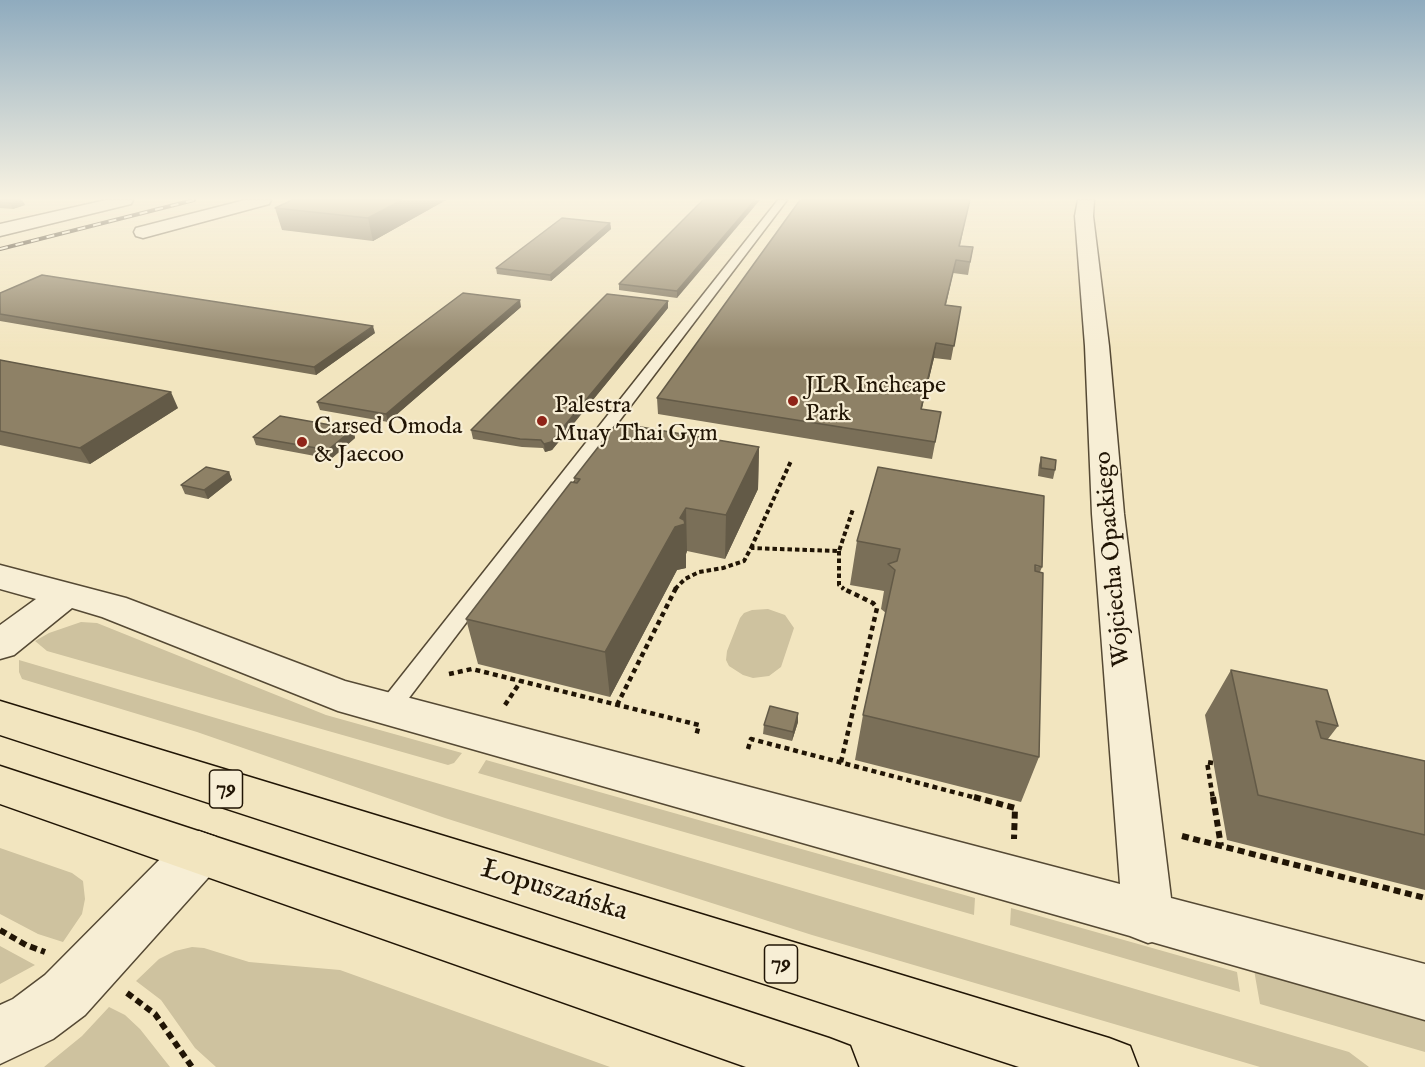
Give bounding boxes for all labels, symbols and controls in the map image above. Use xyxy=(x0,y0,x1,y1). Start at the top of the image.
place label: JLR Inchcape Park xyxy=(805,373,946,429)
place label: Palestra Muay Thai Gym xyxy=(554,393,718,449)
marker: JLR Inchcape Park xyxy=(786,394,800,408)
place label: Carsed Omoda & Jaecoo xyxy=(314,414,462,470)
marker: Palestra Muay Thai Gym xyxy=(535,414,549,428)
marker: Carsed Omoda & Jaecoo xyxy=(295,435,309,449)
street label: Wojciecha Opackiego xyxy=(1090,450,1138,668)
road number: 79 xyxy=(210,770,242,808)
street label: Łopuszańska xyxy=(477,854,631,930)
road number: 79 xyxy=(764,945,798,983)

